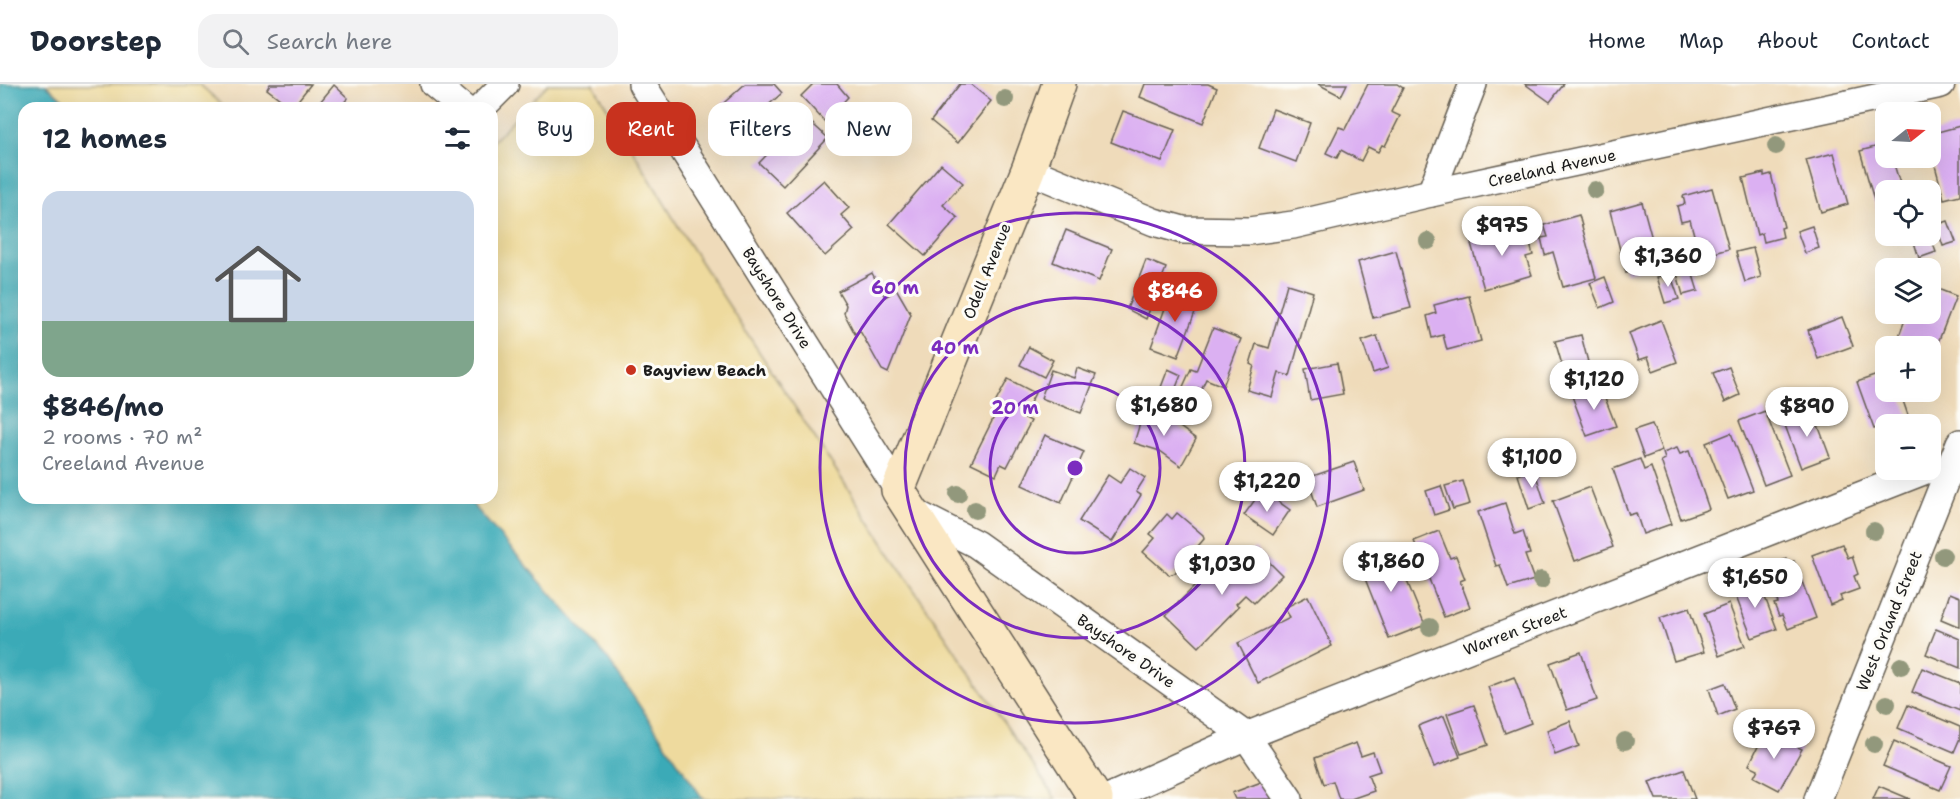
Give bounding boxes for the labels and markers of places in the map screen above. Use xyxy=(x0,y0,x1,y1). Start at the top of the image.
pin: $975 xyxy=(1466,206,1538,257)
pin: $1,360 xyxy=(1619,237,1717,288)
pin: $846 xyxy=(1139,272,1211,323)
place label: Bayview Beach xyxy=(643,360,767,381)
pin: $1,120 xyxy=(1545,360,1643,411)
marker: Bayview Beach xyxy=(624,363,638,377)
pin: $1,680 xyxy=(1115,386,1213,437)
pin: $890 xyxy=(1771,387,1843,438)
pin: $1,100 xyxy=(1483,438,1581,489)
centre of rings xyxy=(1065,458,1085,478)
pin: $1,220 xyxy=(1218,462,1316,513)
pin: $1,860 xyxy=(1342,542,1440,593)
pin: $1,030 xyxy=(1173,545,1271,596)
pin: $1,650 xyxy=(1706,558,1804,609)
pin: $767 xyxy=(1738,709,1810,760)

